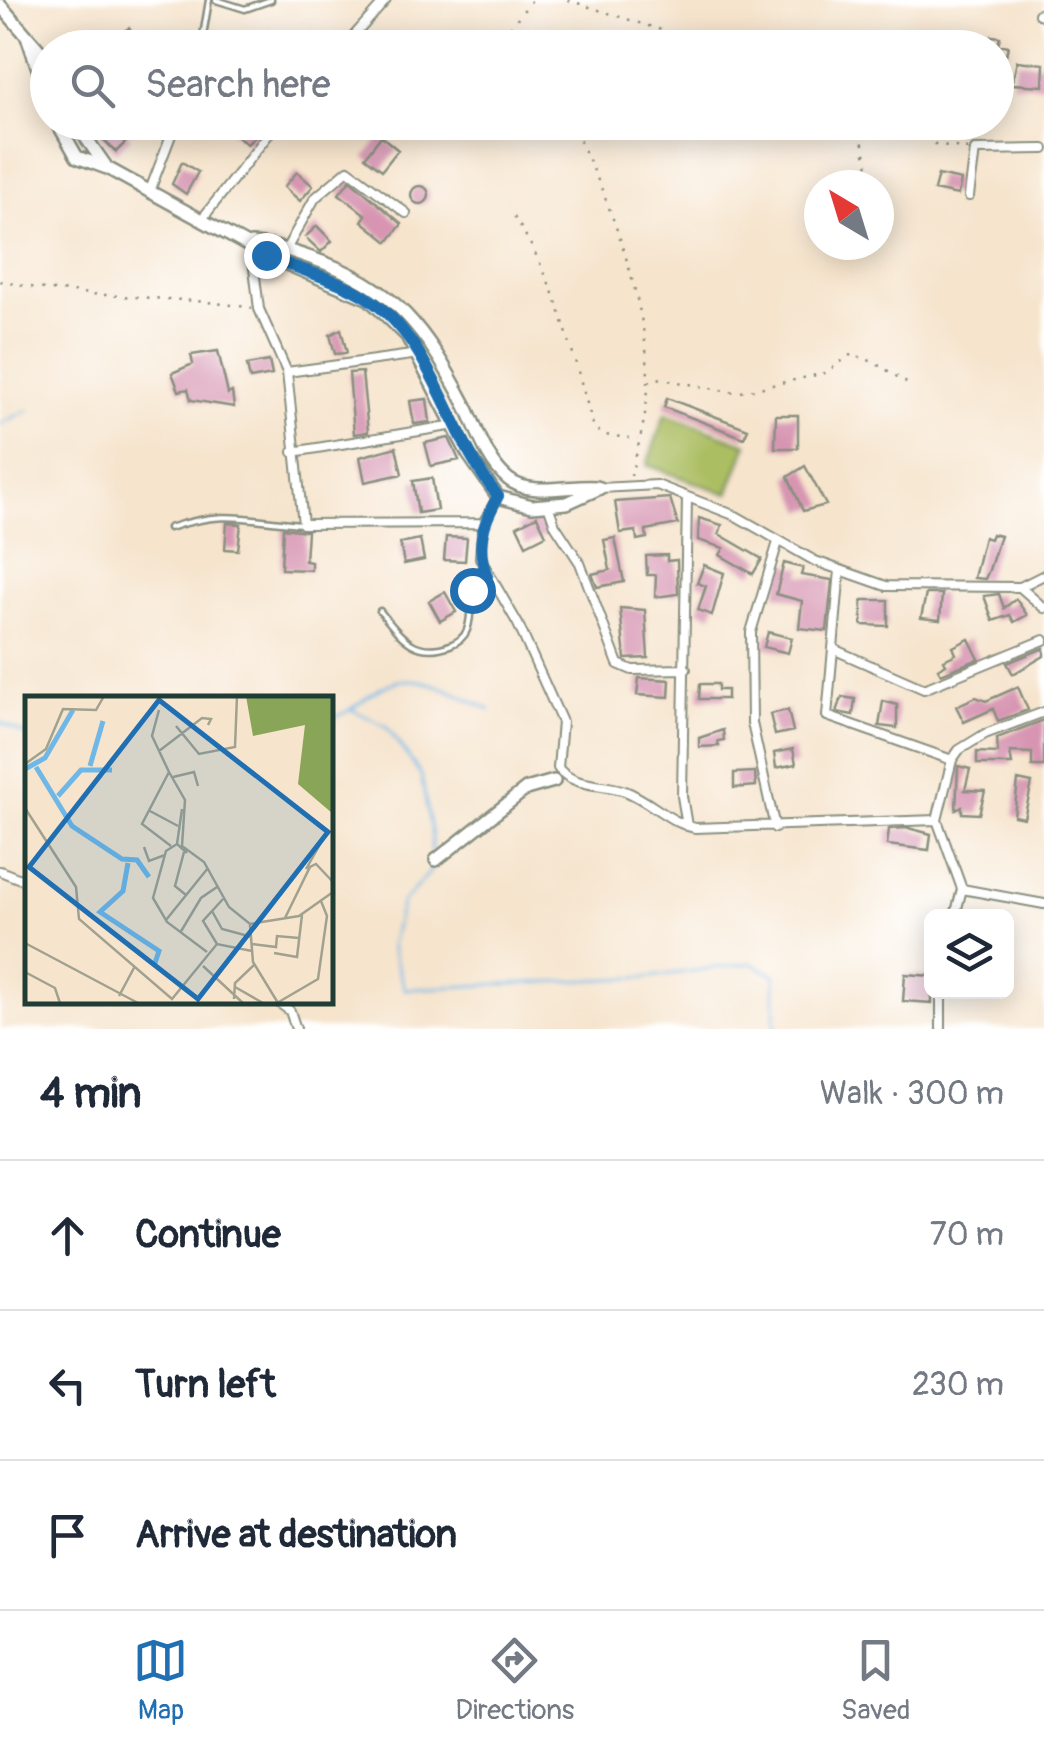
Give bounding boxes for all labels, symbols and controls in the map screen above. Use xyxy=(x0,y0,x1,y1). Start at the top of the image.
search box xyxy=(30,30,1014,140)
icon: search xyxy=(65,58,120,113)
text: Search here xyxy=(145,61,331,109)
north arrow xyxy=(804,170,894,260)
route end xyxy=(244,233,290,279)
route start xyxy=(450,568,496,614)
inset map xyxy=(25,696,332,1004)
map controls xyxy=(924,909,1014,999)
button: layers xyxy=(924,909,1014,999)
text: 4 min xyxy=(40,1068,142,1120)
text: Walk · 300 m xyxy=(820,1074,1004,1114)
icon: ahead xyxy=(40,1208,95,1263)
text: Continue xyxy=(135,1211,281,1259)
text: 70 m xyxy=(930,1215,1004,1255)
icon: left xyxy=(40,1358,95,1413)
text: Turn left xyxy=(135,1361,276,1409)
text: 230 m xyxy=(912,1365,1004,1405)
icon: arrive xyxy=(40,1508,95,1563)
text: Arrive at destination xyxy=(135,1511,457,1559)
tab: Map xyxy=(133,1633,188,1728)
tab: Directions xyxy=(455,1633,574,1728)
tab: Saved xyxy=(841,1633,911,1728)

